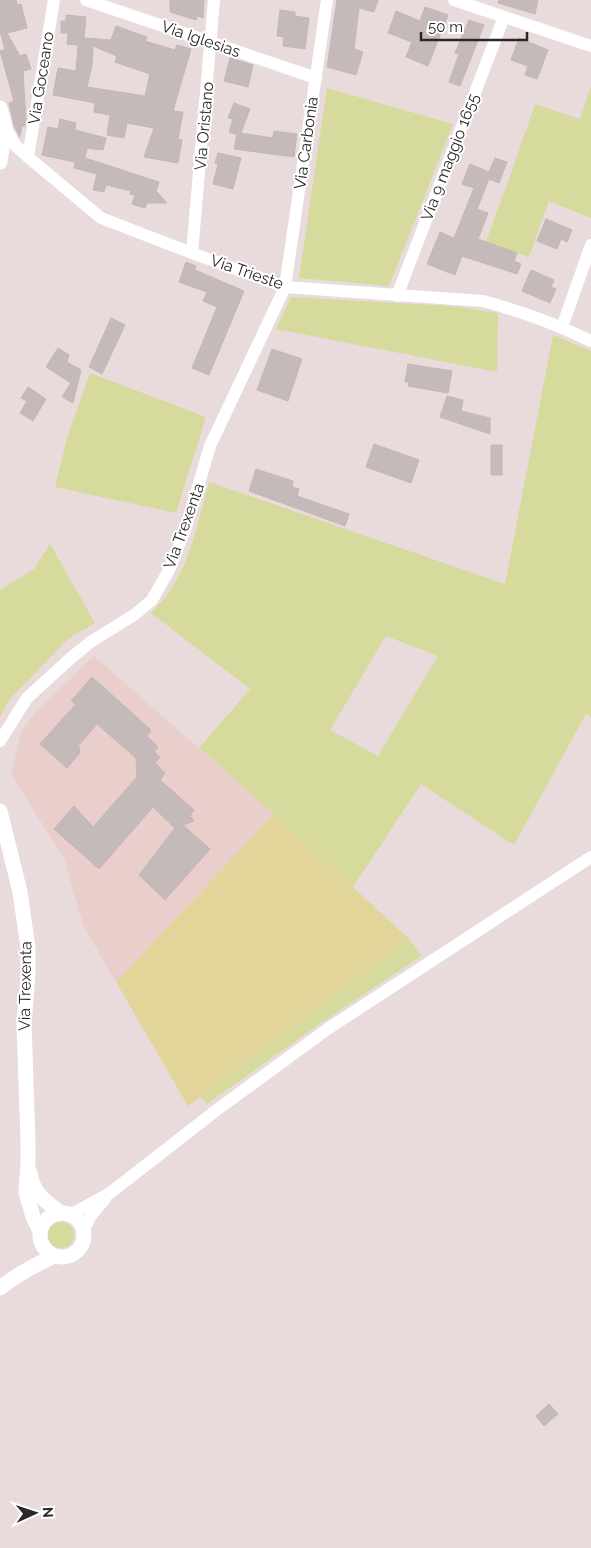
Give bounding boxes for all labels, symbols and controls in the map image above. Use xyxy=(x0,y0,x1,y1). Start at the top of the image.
scale bar xyxy=(421,10,527,42)
street label: Via Iglesias xyxy=(159,17,243,61)
text: 50 m xyxy=(428,18,463,36)
street label: Via Goceano xyxy=(24,30,58,126)
street label: Via Oristano xyxy=(191,81,217,171)
street label: Via 9 maggio 1655 xyxy=(417,90,483,223)
street label: Via Carbonia xyxy=(290,95,322,191)
street label: Via Trieste xyxy=(208,251,286,293)
street label: Via Trexenta xyxy=(160,481,208,571)
street label: Via Trexenta xyxy=(15,941,35,1031)
north arrow xyxy=(10,1488,60,1538)
text: N xyxy=(40,1507,56,1518)

